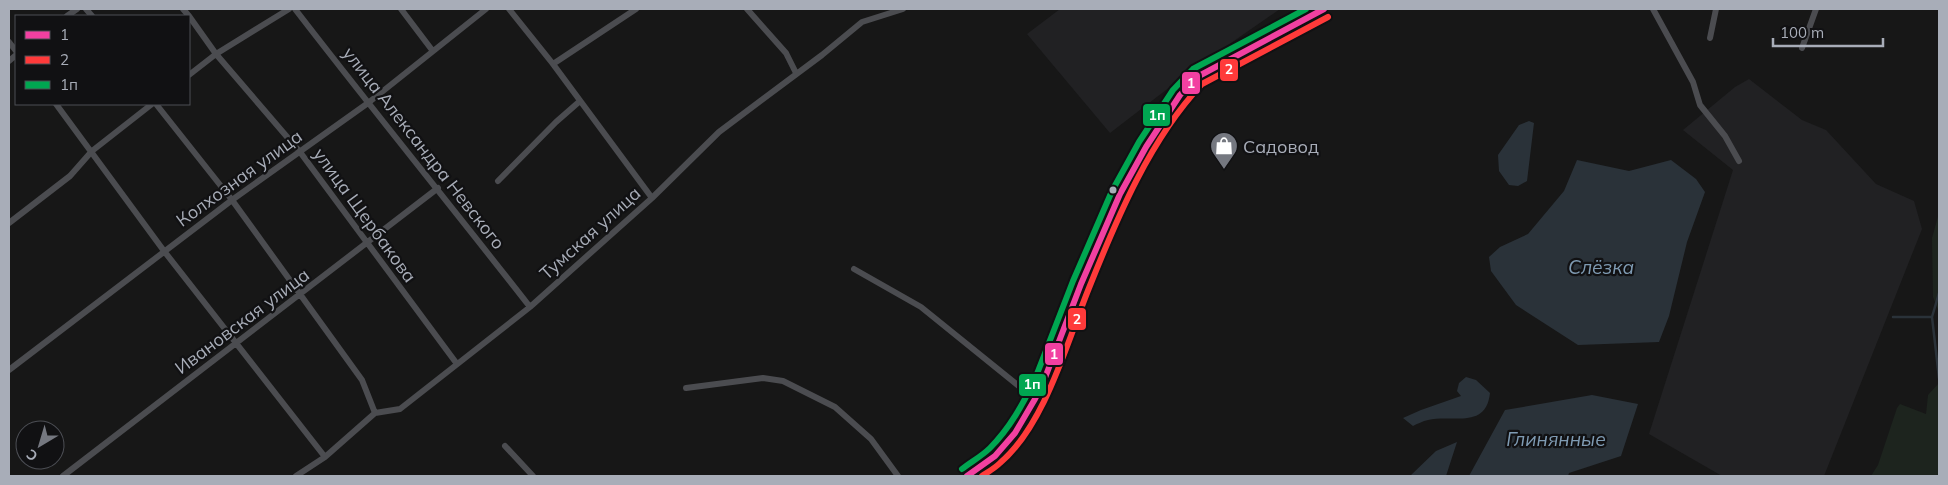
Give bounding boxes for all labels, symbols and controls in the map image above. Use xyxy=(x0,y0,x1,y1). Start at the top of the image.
legend xyxy=(15,15,190,105)
scale bar xyxy=(1773,15,1883,47)
text: 100 m xyxy=(1780,23,1824,42)
text: 1 xyxy=(60,25,69,44)
street label: улица Александра Невского xyxy=(338,42,510,254)
text: 2 xyxy=(60,50,69,69)
line badge: 2 xyxy=(1219,58,1239,82)
text: 2 xyxy=(1225,60,1233,78)
line badge: 1 xyxy=(1181,71,1201,95)
text: 1 xyxy=(1187,74,1195,92)
text: 1п xyxy=(60,75,78,94)
line badge: 1п xyxy=(1142,103,1171,127)
text: 1п xyxy=(1148,106,1166,124)
street label: Колхозная улица xyxy=(171,124,307,232)
shop icon: Садовод xyxy=(1209,131,1239,170)
place label: Садовод xyxy=(1243,135,1319,158)
street label: улица Щербакова xyxy=(308,143,422,287)
street label: Тумская улица xyxy=(535,182,645,284)
unlabelled marker xyxy=(1108,185,1118,195)
water label: Слёзка xyxy=(1568,255,1634,279)
street label: Ивановская улица xyxy=(170,263,314,379)
line badge: 2 xyxy=(1067,307,1087,331)
text: 2 xyxy=(1073,310,1081,328)
line badge: 1 xyxy=(1044,342,1064,366)
text: 1 xyxy=(1050,345,1058,363)
line badge: 1п xyxy=(1018,373,1047,397)
text: 1п xyxy=(1023,375,1041,393)
north arrow xyxy=(15,420,65,470)
water label: Глинянные xyxy=(1506,427,1606,451)
text: С xyxy=(23,445,41,465)

